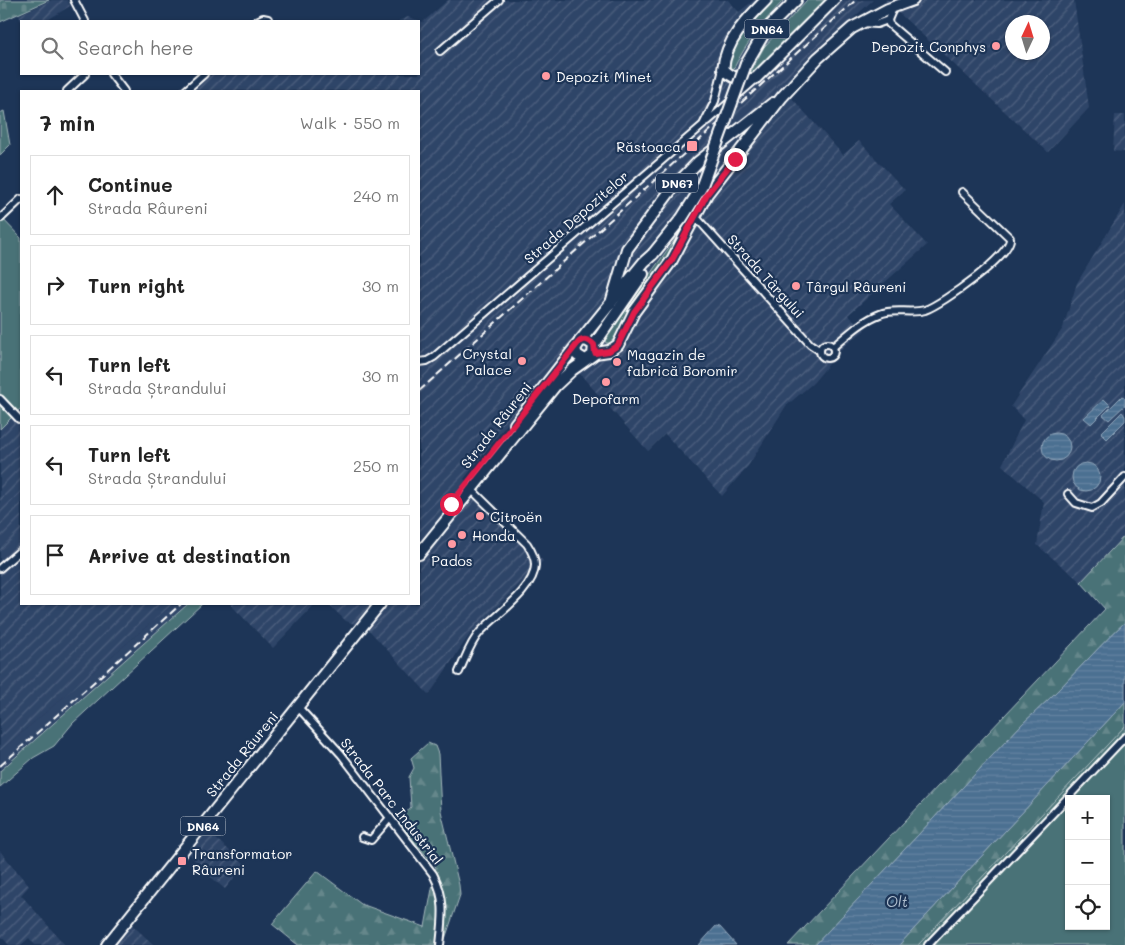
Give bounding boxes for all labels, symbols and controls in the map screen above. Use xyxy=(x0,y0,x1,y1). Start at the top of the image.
north arrow xyxy=(1005,15,1050,60)
search box xyxy=(20,20,420,75)
road number: DN64 xyxy=(744,20,790,38)
icon: search xyxy=(38,34,66,62)
text: Search here xyxy=(78,35,194,60)
place label: Depozit Conphys xyxy=(871,37,986,56)
marker: Depozit Conphys xyxy=(990,40,1002,52)
place label: Depozit Minet xyxy=(556,67,652,86)
marker: Depozit Minet xyxy=(540,70,552,82)
text: 7 min xyxy=(40,109,95,136)
text: Walk · 550 m xyxy=(300,112,400,133)
place label: Răstoaca xyxy=(616,137,681,156)
marker: Răstoaca xyxy=(685,139,699,153)
route end xyxy=(724,148,747,171)
street label: Strada Depozitelor xyxy=(520,166,632,268)
text: Continue xyxy=(88,172,173,197)
road number: DN67 xyxy=(656,174,698,192)
icon: ahead xyxy=(41,181,69,209)
text: 240 m xyxy=(353,185,399,206)
text: Strada Râureni xyxy=(88,197,208,218)
street label: Strada Târgului xyxy=(723,230,809,322)
icon: right xyxy=(41,271,69,299)
text: Turn right xyxy=(88,273,185,298)
text: 30 m xyxy=(362,275,399,296)
place label: Târgul Râureni xyxy=(806,277,906,296)
marker: Târgul Râureni xyxy=(790,280,802,292)
place label: Crystal Palace xyxy=(462,344,512,379)
place label: Magazin de fabrică Boromir xyxy=(627,345,738,380)
text: Turn left xyxy=(88,352,171,377)
marker: Crystal Palace xyxy=(516,355,528,367)
marker: Magazin de fabrică Boromir xyxy=(611,356,623,368)
icon: left xyxy=(41,361,69,389)
text: 30 m xyxy=(362,365,399,386)
marker: Depofarm xyxy=(600,376,612,388)
text: Strada Ștrandului xyxy=(88,377,227,398)
street label: Strada Râureni xyxy=(456,378,536,472)
place label: Depofarm xyxy=(572,389,640,408)
text: Turn left xyxy=(88,442,171,467)
icon: left xyxy=(41,451,69,479)
text: 250 m xyxy=(353,455,399,476)
text: Strada Ștrandului xyxy=(88,467,227,488)
route start xyxy=(440,493,463,516)
place label: Citroën xyxy=(490,507,542,526)
marker: Citroën xyxy=(474,510,486,522)
place label: Honda xyxy=(472,526,516,545)
marker: Honda xyxy=(456,529,468,541)
marker: Pados xyxy=(446,538,458,550)
icon: arrive xyxy=(41,541,69,569)
text: Arrive at destination xyxy=(88,543,291,568)
place label: Pados xyxy=(431,551,473,570)
street label: Strada Râureni xyxy=(202,707,282,801)
street label: Strada Parc Industrial xyxy=(337,734,447,868)
map controls xyxy=(1065,795,1110,930)
button: + xyxy=(1065,795,1110,840)
road number: DN64 xyxy=(180,816,226,836)
button: − xyxy=(1065,840,1110,885)
place label: Transformator Râureni xyxy=(192,844,292,879)
marker: Transformator Râureni xyxy=(176,855,188,867)
button: locate xyxy=(1065,885,1110,930)
water label: Olt xyxy=(886,891,908,911)

